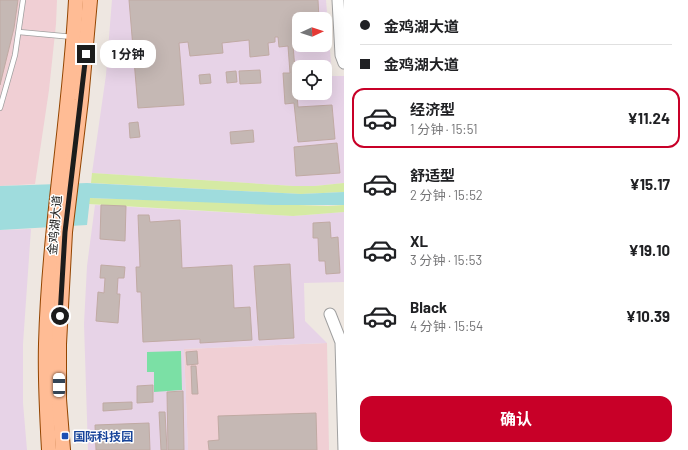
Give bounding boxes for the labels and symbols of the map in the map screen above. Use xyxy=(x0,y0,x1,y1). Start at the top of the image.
north arrow xyxy=(292,12,332,52)
callout: 1 分钟 xyxy=(100,40,156,68)
route end xyxy=(77,45,95,63)
street label: 金鸡湖大道 xyxy=(44,194,64,256)
route start xyxy=(51,307,69,325)
car xyxy=(53,373,65,397)
place label: 国际科技园 xyxy=(73,429,133,443)
marker: 国际科技园 xyxy=(60,431,70,441)

